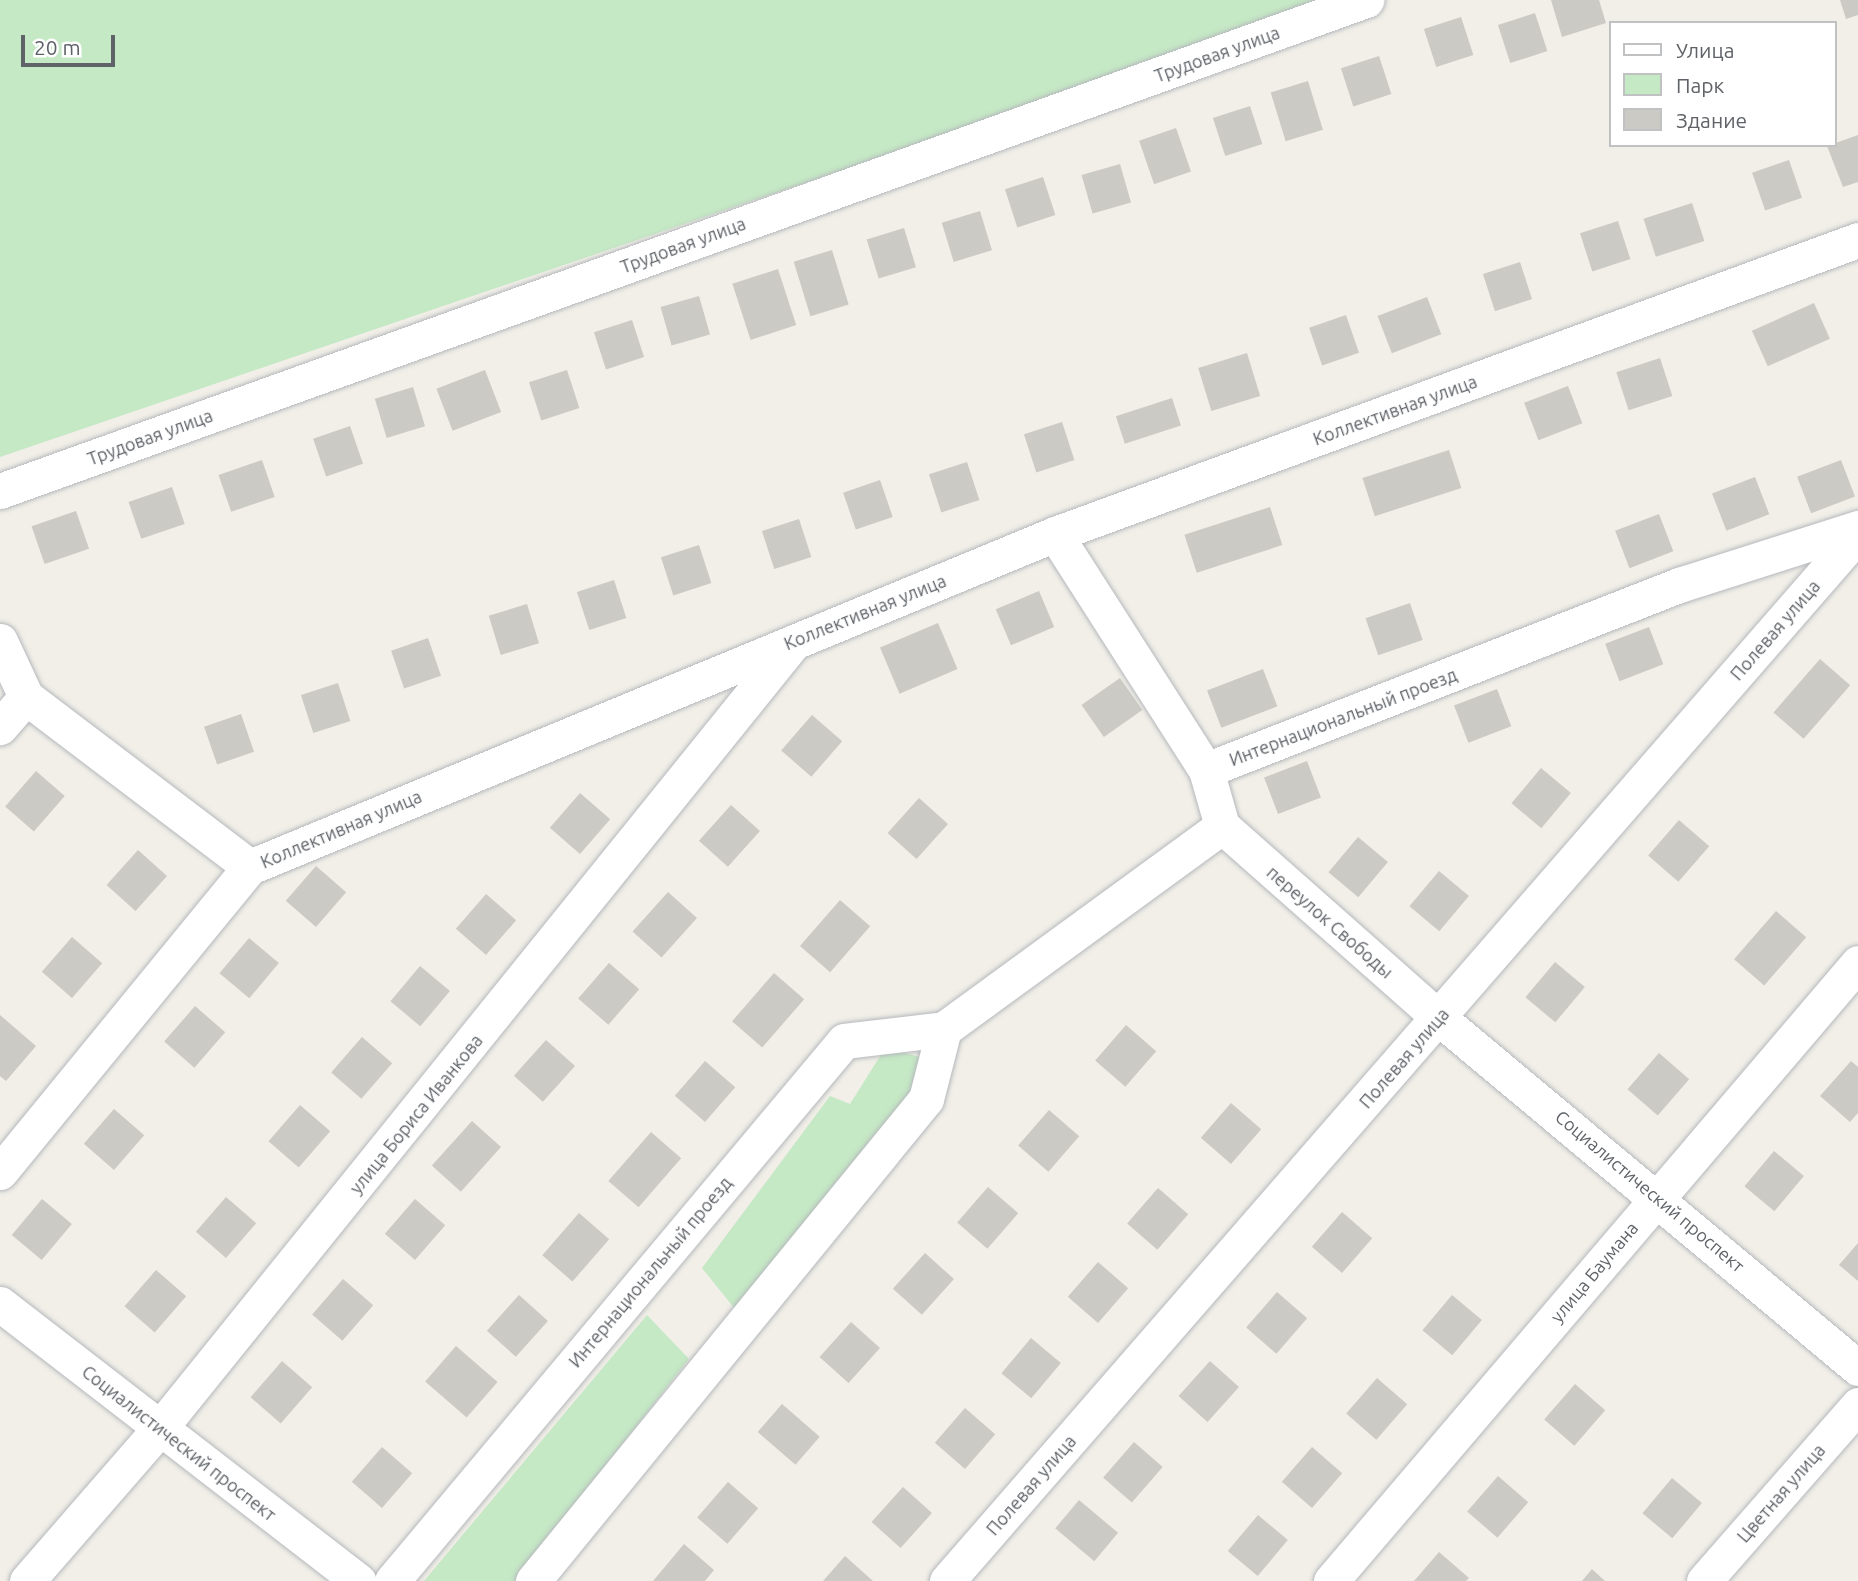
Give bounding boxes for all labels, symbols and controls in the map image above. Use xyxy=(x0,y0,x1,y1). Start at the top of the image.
scale bar xyxy=(24,21,119,65)
street label: Трудовая улица xyxy=(1151,21,1283,87)
legend xyxy=(1610,21,1837,147)
text: 20 m xyxy=(34,35,81,59)
text: Улица xyxy=(1676,38,1734,62)
text: Парк xyxy=(1676,73,1724,97)
text: Здание xyxy=(1676,108,1747,132)
street label: Трудовая улица xyxy=(617,212,749,278)
street label: Коллективная улица xyxy=(1310,370,1480,450)
street label: Трудовая улица xyxy=(84,404,216,470)
street label: Коллективная улица xyxy=(781,570,949,654)
street label: Полевая улица xyxy=(1726,575,1824,685)
street label: Интернациональный проезд xyxy=(1226,664,1460,770)
street label: Коллективная улица xyxy=(257,785,425,873)
street label: переулок Свободы xyxy=(1263,861,1397,983)
street label: Полевая улица xyxy=(1355,1003,1453,1113)
street label: улица Бориса Иванкова xyxy=(345,1030,487,1198)
street label: Социалистический проспект xyxy=(1551,1106,1749,1276)
street label: Интернациональный проезд xyxy=(564,1172,736,1372)
street label: улица Баумана xyxy=(1546,1217,1642,1327)
street label: Социалистический проспект xyxy=(78,1361,280,1525)
street label: Полевая улица xyxy=(982,1430,1080,1540)
street label: Цветная улица xyxy=(1732,1439,1830,1547)

